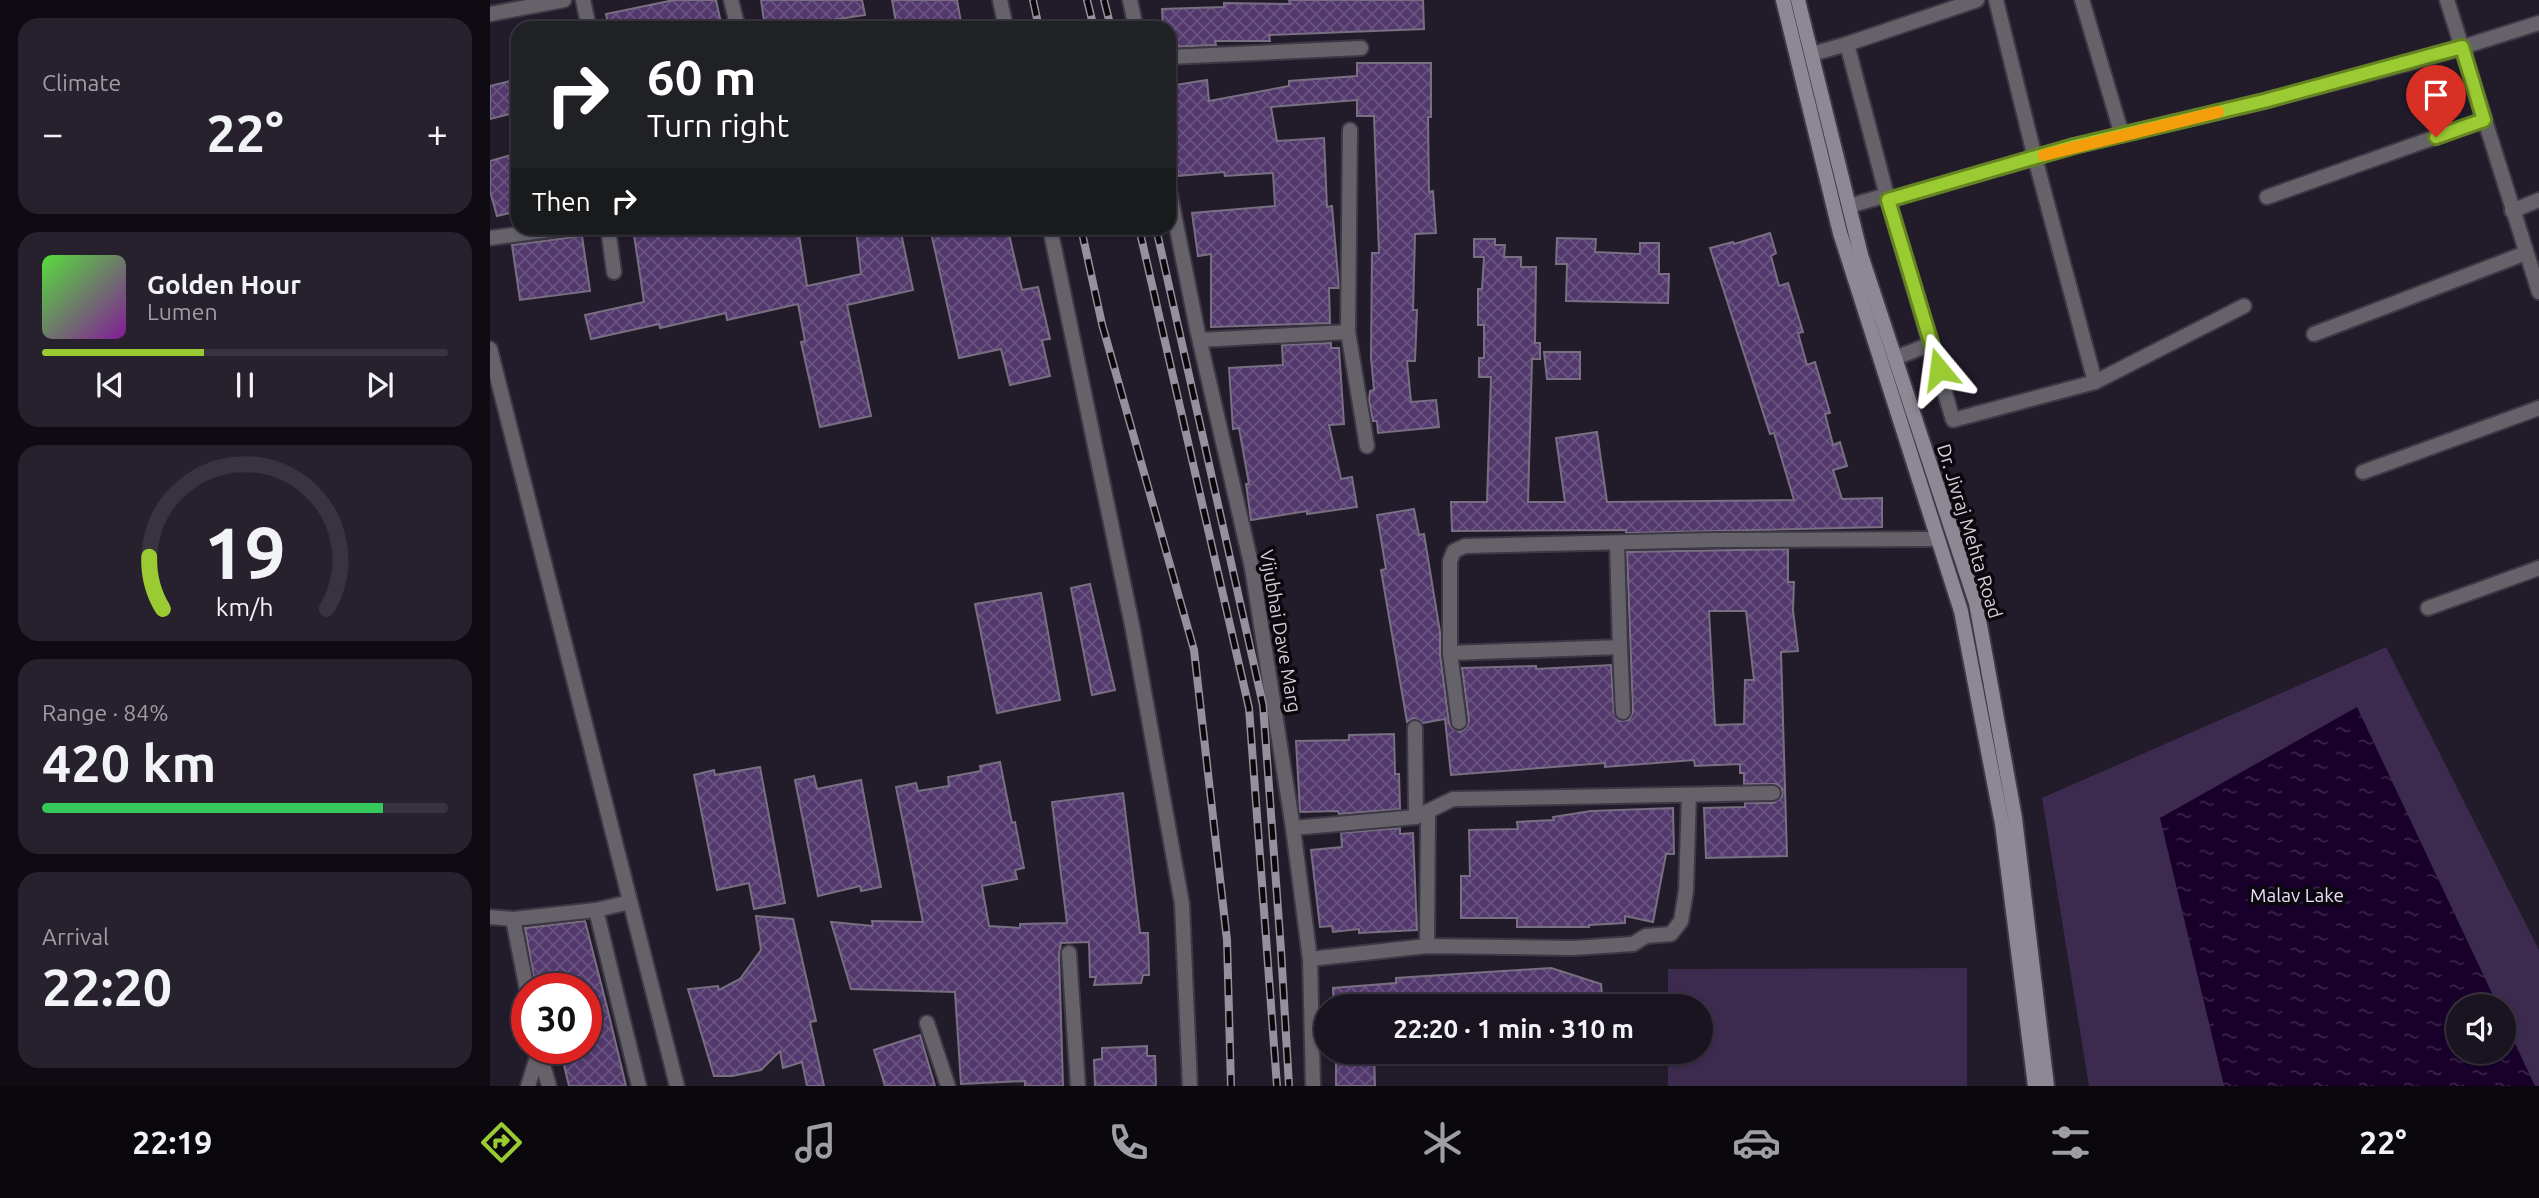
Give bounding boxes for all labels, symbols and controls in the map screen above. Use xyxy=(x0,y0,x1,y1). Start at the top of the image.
icon: right xyxy=(532,49,623,140)
text: 60 m xyxy=(647,49,756,104)
pin xyxy=(2406,65,2466,137)
text: Climate xyxy=(42,70,121,95)
icon: arrive xyxy=(2417,76,2455,114)
text: 22° xyxy=(206,104,284,162)
text: Turn right xyxy=(647,107,789,143)
text: − xyxy=(42,112,63,154)
text: + xyxy=(427,112,448,154)
icon: right xyxy=(605,182,643,220)
text: Then xyxy=(532,187,591,216)
text: Golden Hour xyxy=(147,270,301,299)
text: Lumen xyxy=(147,299,218,324)
position arrow xyxy=(1902,332,1976,406)
icon: previous xyxy=(91,366,129,404)
icon: pause xyxy=(226,366,264,404)
icon: next xyxy=(361,366,399,404)
street label: Dr. Jivraj Mehta Road xyxy=(1933,441,2007,621)
text: 19 xyxy=(204,511,286,593)
street label: Vijubhai Dave Marg xyxy=(1256,548,1306,714)
text: km/h xyxy=(216,593,274,621)
text: Range · 84% xyxy=(42,700,169,725)
text: 420 km xyxy=(42,734,216,792)
park label: Malav Lake xyxy=(2250,884,2344,906)
text: Arrival xyxy=(42,924,109,949)
text: 22:20 xyxy=(42,958,172,1016)
speed limit sign: 30 xyxy=(511,973,602,1064)
map controls xyxy=(2446,994,2516,1064)
button: sound xyxy=(2446,994,2516,1064)
text: 22:20 · 1 min · 310 m xyxy=(1393,1014,1634,1043)
icon: directions xyxy=(477,1118,526,1167)
icon: music xyxy=(791,1118,840,1167)
icon: phone xyxy=(1104,1118,1153,1167)
icon: climate xyxy=(1418,1118,1467,1167)
icon: car xyxy=(1732,1118,1781,1167)
icon: filters xyxy=(2046,1118,2095,1167)
text: 22:19 xyxy=(132,1124,212,1160)
text: 22° xyxy=(2359,1124,2407,1160)

